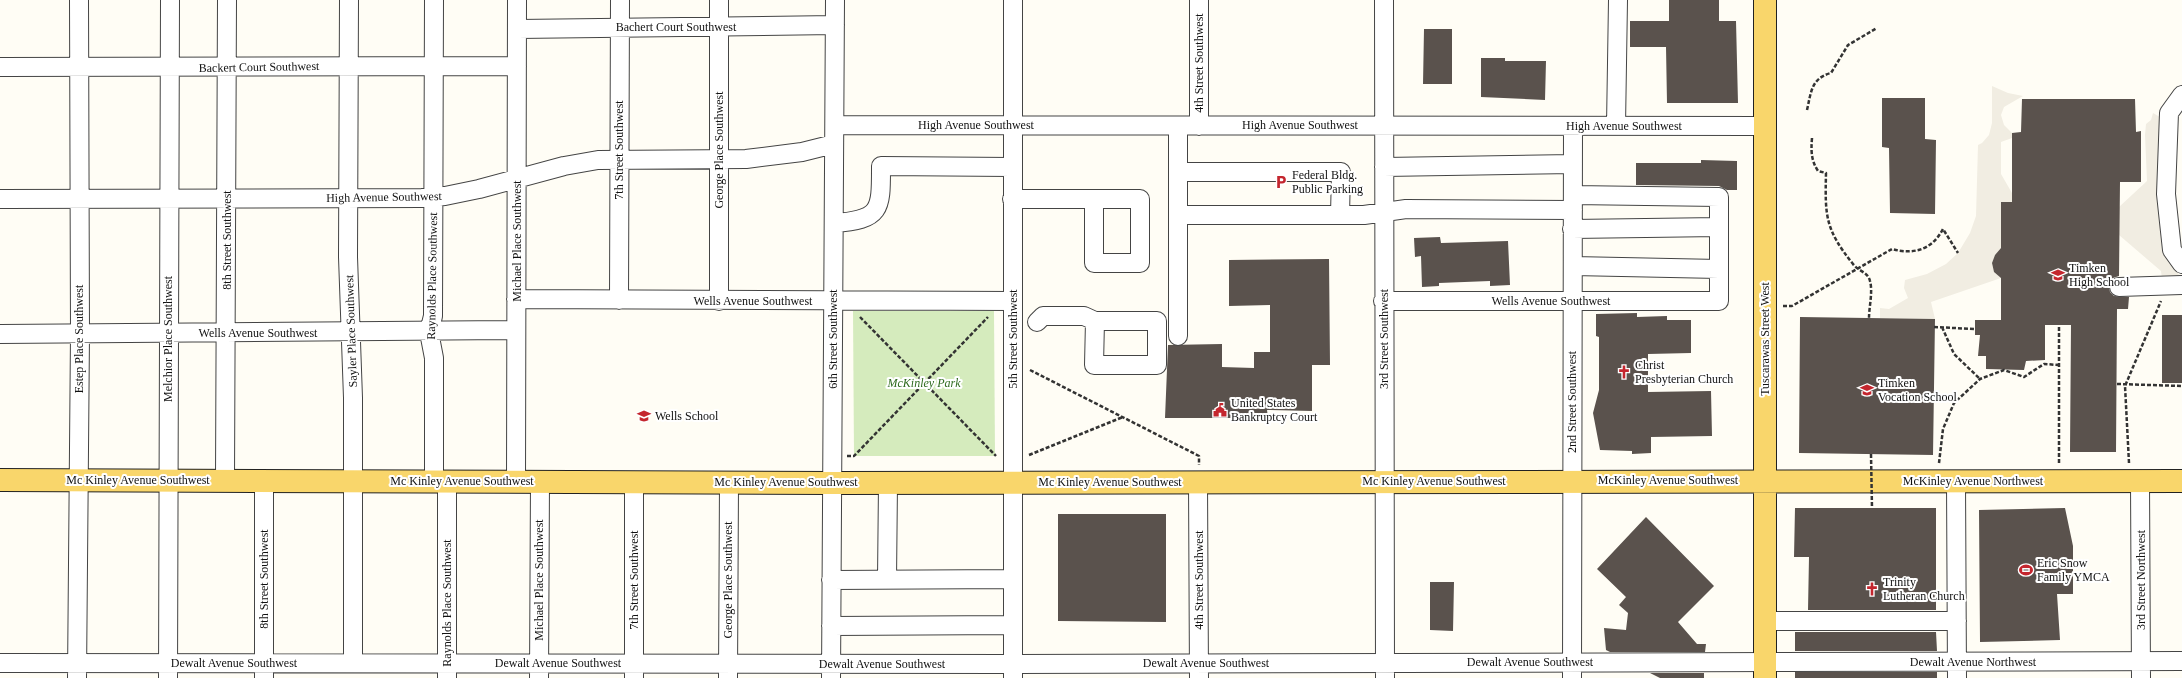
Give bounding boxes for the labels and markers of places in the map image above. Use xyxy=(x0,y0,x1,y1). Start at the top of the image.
place label: Federal Bldg. Public Parking xyxy=(1292,168,1363,196)
parking icon: Federal Bldg. Public Parking xyxy=(1273,174,1289,190)
place label: Timken High School xyxy=(2069,261,2130,289)
school or university icon: Timken High School xyxy=(2050,267,2066,283)
place label: Christ Presbyterian Church xyxy=(1635,358,1733,386)
church icon: Christ Presbyterian Church xyxy=(1616,364,1632,380)
place label: Timken Vocation School xyxy=(1878,376,1957,404)
school or university icon: Timken Vocation School xyxy=(1859,382,1875,398)
place label: United States Bankruptcy Court xyxy=(1231,396,1318,424)
public building icon: United States Bankruptcy Court xyxy=(1212,402,1228,418)
school or university icon: Wells School xyxy=(636,408,652,424)
place label: Wells School xyxy=(655,409,719,423)
place label: Eric Snow Family YMCA xyxy=(2037,556,2110,584)
sports icon: Eric Snow Family YMCA xyxy=(2018,562,2034,578)
place label: Trinity Lutheran Church xyxy=(1883,575,1965,603)
church icon: Trinity Lutheran Church xyxy=(1864,581,1880,597)

